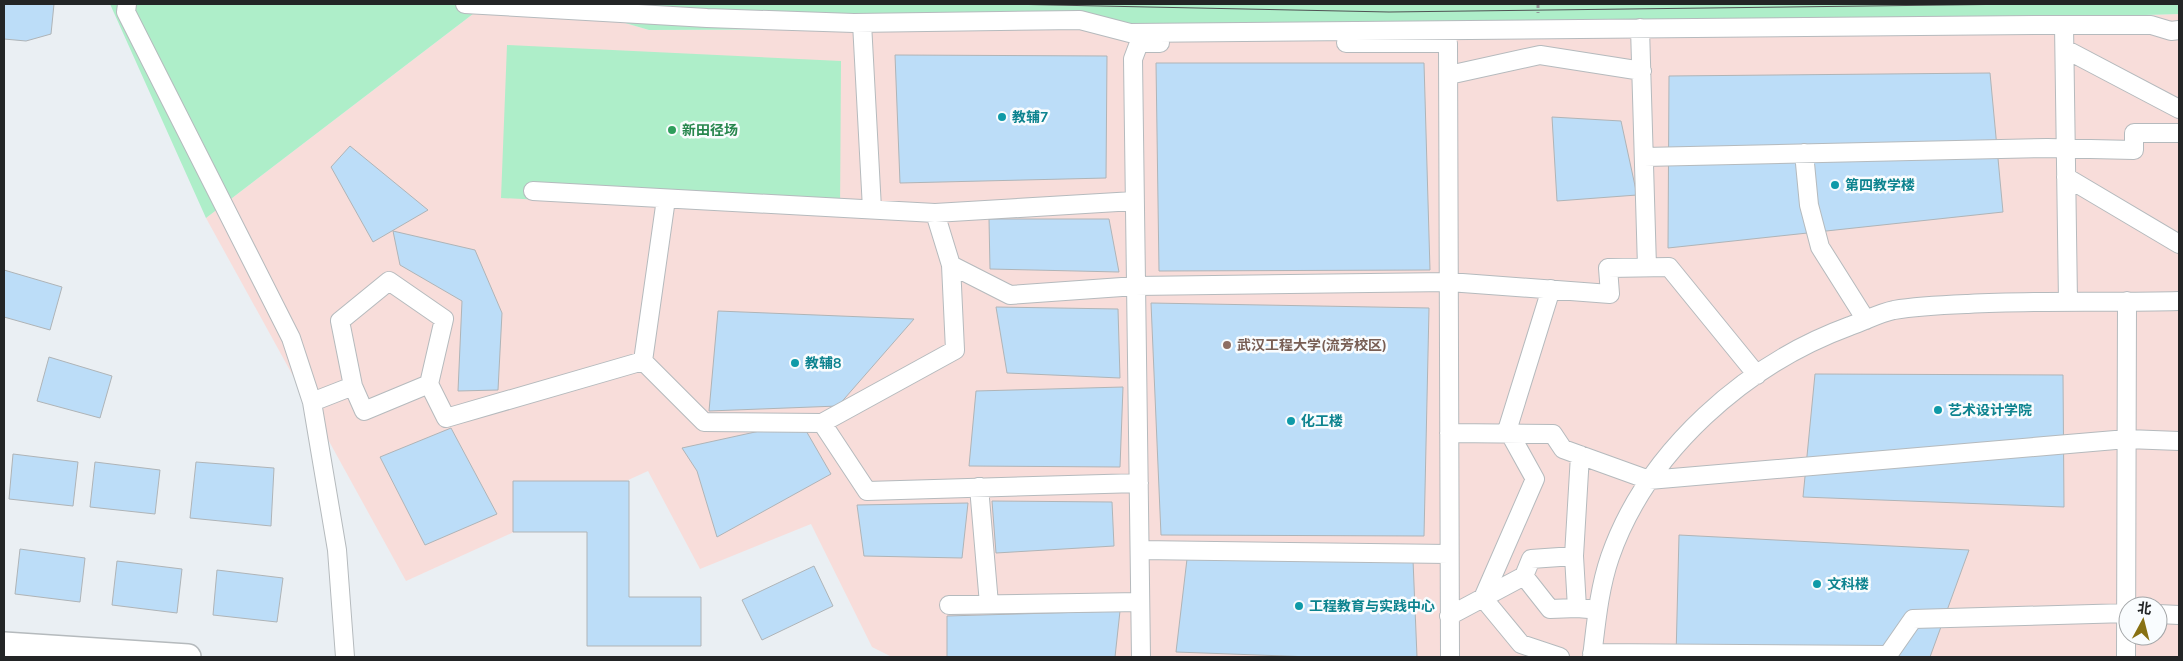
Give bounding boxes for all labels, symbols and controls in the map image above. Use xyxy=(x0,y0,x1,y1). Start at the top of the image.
place label: 教辅7 xyxy=(1012,108,1048,126)
marker: 教辅7 xyxy=(996,111,1008,123)
place label: 新田径场 xyxy=(682,121,738,139)
marker: 新田径场 xyxy=(666,124,678,136)
place label: 第四教学楼 xyxy=(1845,176,1915,194)
marker: 第四教学楼 xyxy=(1829,179,1841,191)
place label: 武汉工程大学(流芳校区) xyxy=(1237,336,1387,354)
marker: 武汉工程大学(流芳校区) xyxy=(1221,339,1233,351)
place label: 教辅8 xyxy=(805,354,841,372)
marker: 教辅8 xyxy=(789,357,801,369)
place label: 艺术设计学院 xyxy=(1948,401,2032,419)
marker: 艺术设计学院 xyxy=(1932,404,1944,416)
place label: 化工楼 xyxy=(1301,412,1343,430)
marker: 化工楼 xyxy=(1285,415,1297,427)
place label: 文科楼 xyxy=(1827,575,1869,593)
marker: 文科楼 xyxy=(1811,578,1823,590)
north arrow xyxy=(2118,596,2168,646)
place label: 工程教育与实践中心 xyxy=(1309,597,1435,615)
text: 北 xyxy=(2137,598,2153,618)
marker: 工程教育与实践中心 xyxy=(1293,600,1305,612)

